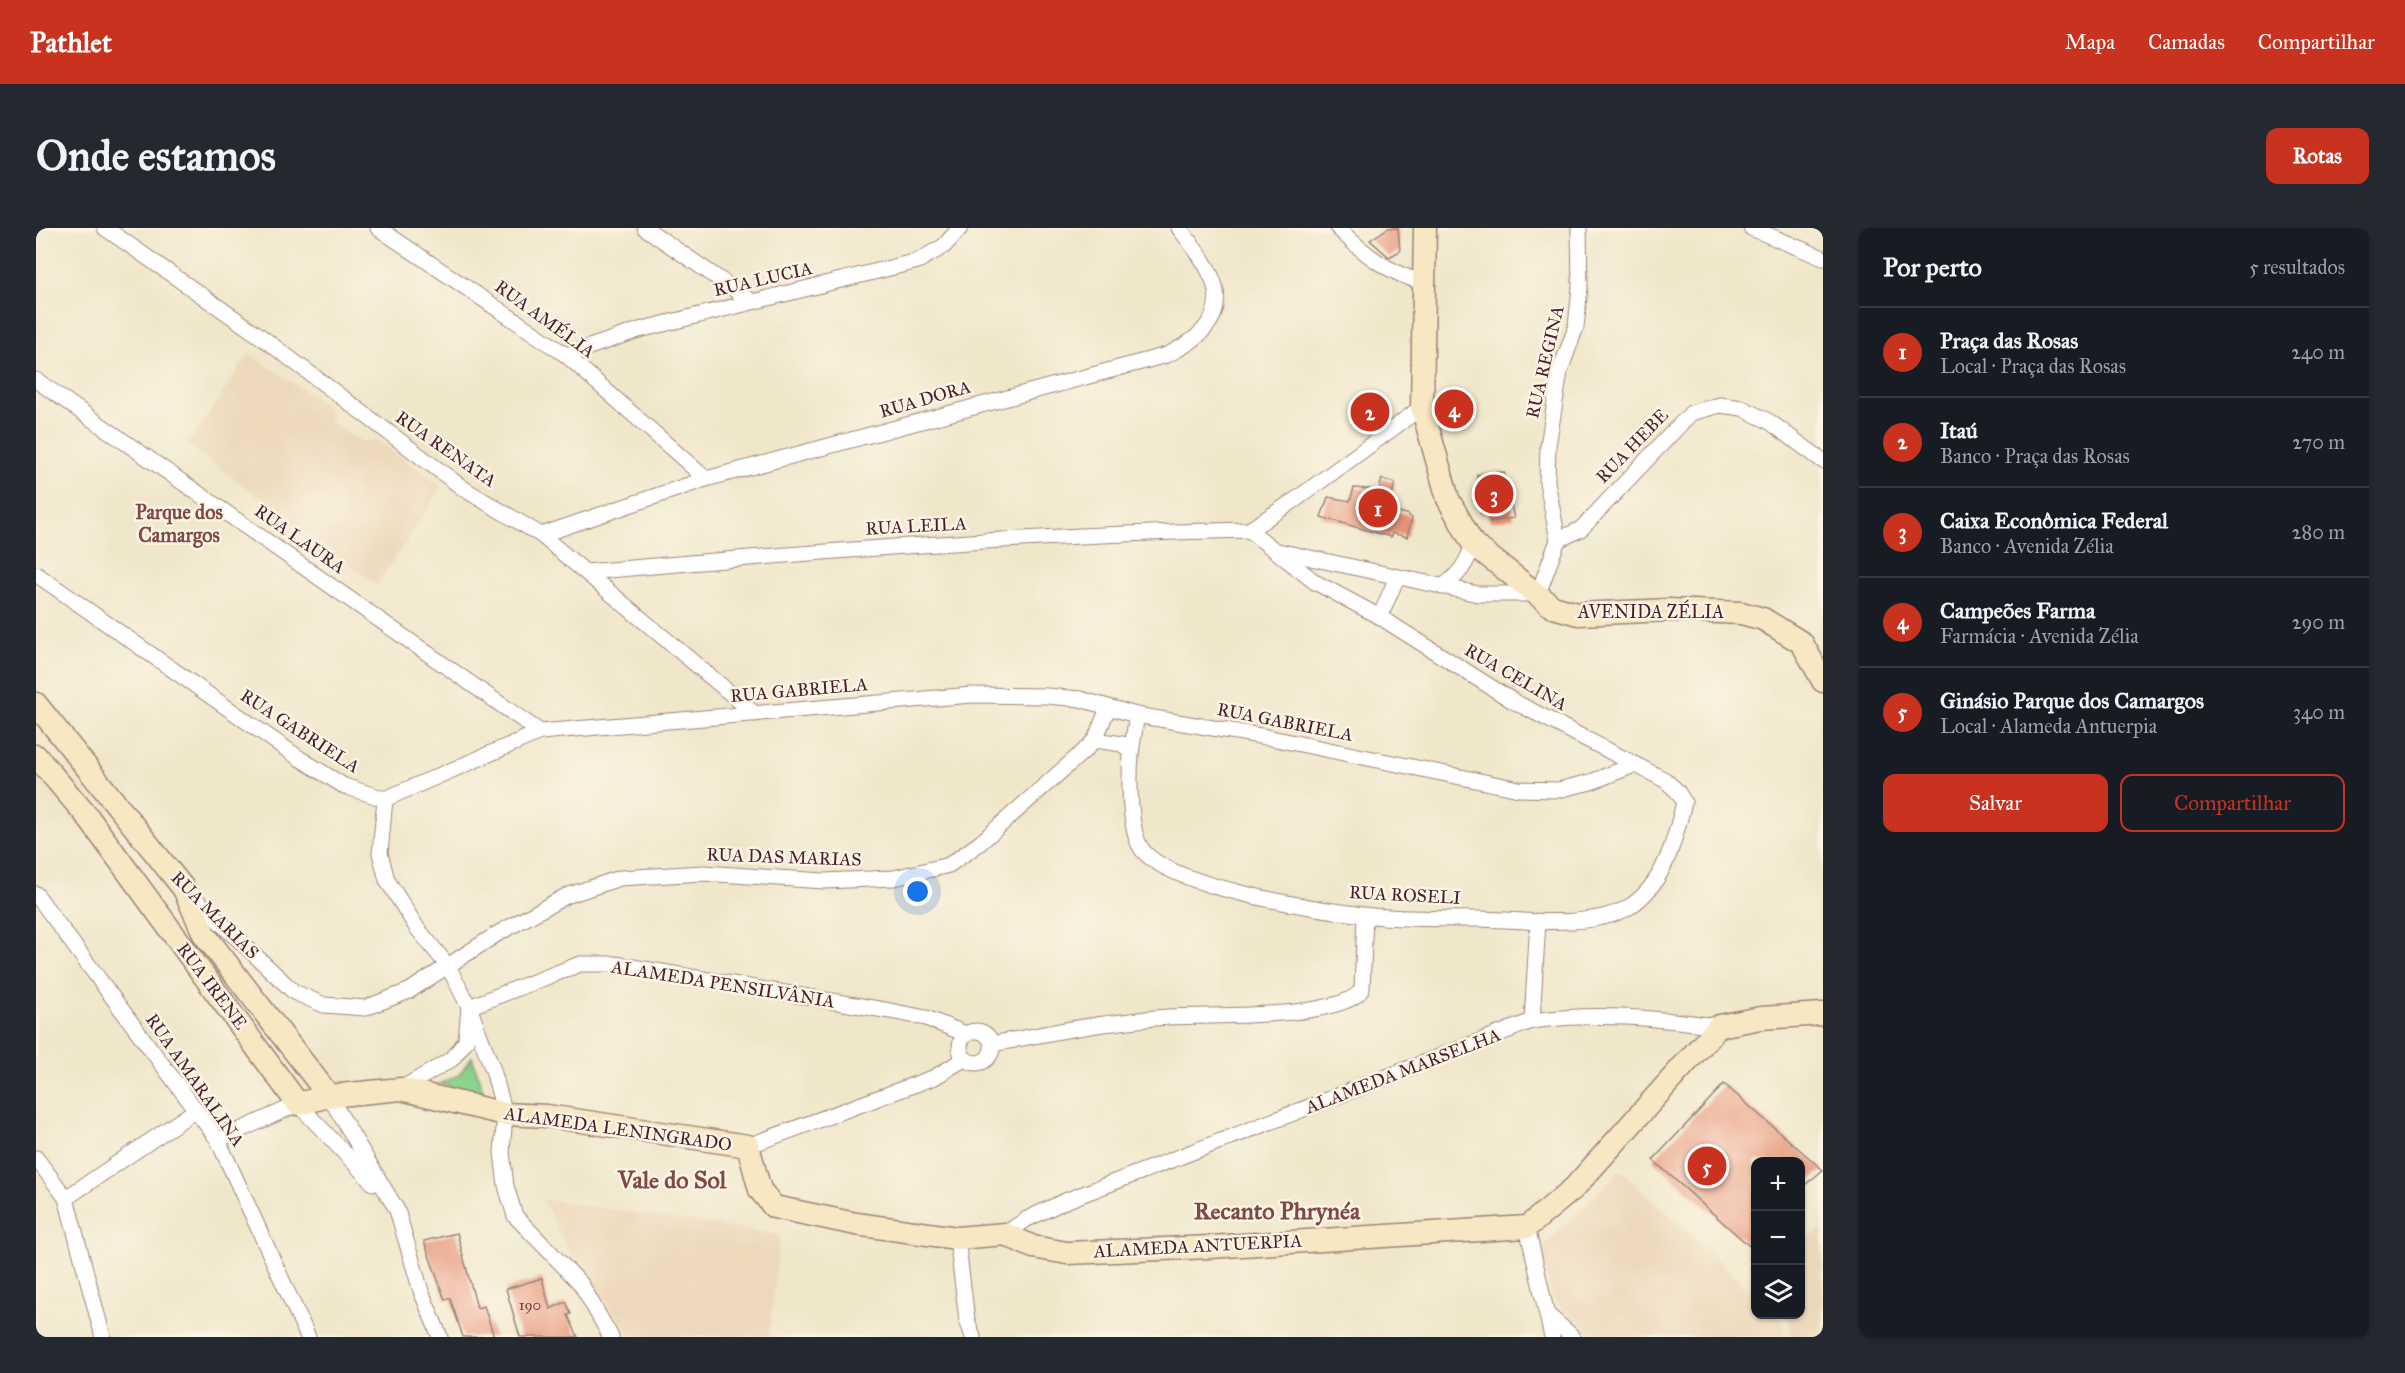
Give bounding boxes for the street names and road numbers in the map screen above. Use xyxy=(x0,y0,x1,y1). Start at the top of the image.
street label: RUA LUCIA xyxy=(711,257,815,301)
street label: RUA AMÉLIA xyxy=(491,274,601,363)
street label: RUA REGINA xyxy=(1521,303,1569,421)
street label: RUA DORA xyxy=(877,375,973,423)
street label: RUA HEBE xyxy=(1591,404,1673,488)
street label: RUA RENATA xyxy=(391,406,501,492)
street label: RUA LAURA xyxy=(250,500,350,578)
street label: RUA LEILA xyxy=(865,512,967,540)
street label: AVENIDA ZÉLIA xyxy=(1577,599,1724,623)
street label: RUA CELINA xyxy=(1461,639,1571,715)
street label: RUA GABRIELA xyxy=(729,673,869,707)
street label: RUA GABRIELA xyxy=(236,684,364,778)
street label: RUA GABRIELA xyxy=(1215,698,1355,746)
street label: RUA DAS MARIAS xyxy=(706,843,862,871)
street label: RUA MARIAS xyxy=(167,867,263,963)
street label: RUA ROSELI xyxy=(1349,881,1462,909)
street label: RUA IRENE xyxy=(172,938,252,1034)
street label: ALAMEDA PENSILVÂNIA xyxy=(609,954,837,1013)
street label: RUA AMARALINA xyxy=(141,1009,249,1151)
street label: ALAMEDA MARSELHA xyxy=(1302,1024,1504,1119)
street label: ALAMEDA LENINGRADO xyxy=(502,1102,733,1156)
street label: ALAMEDA ANTUERPIA xyxy=(1092,1230,1303,1263)

